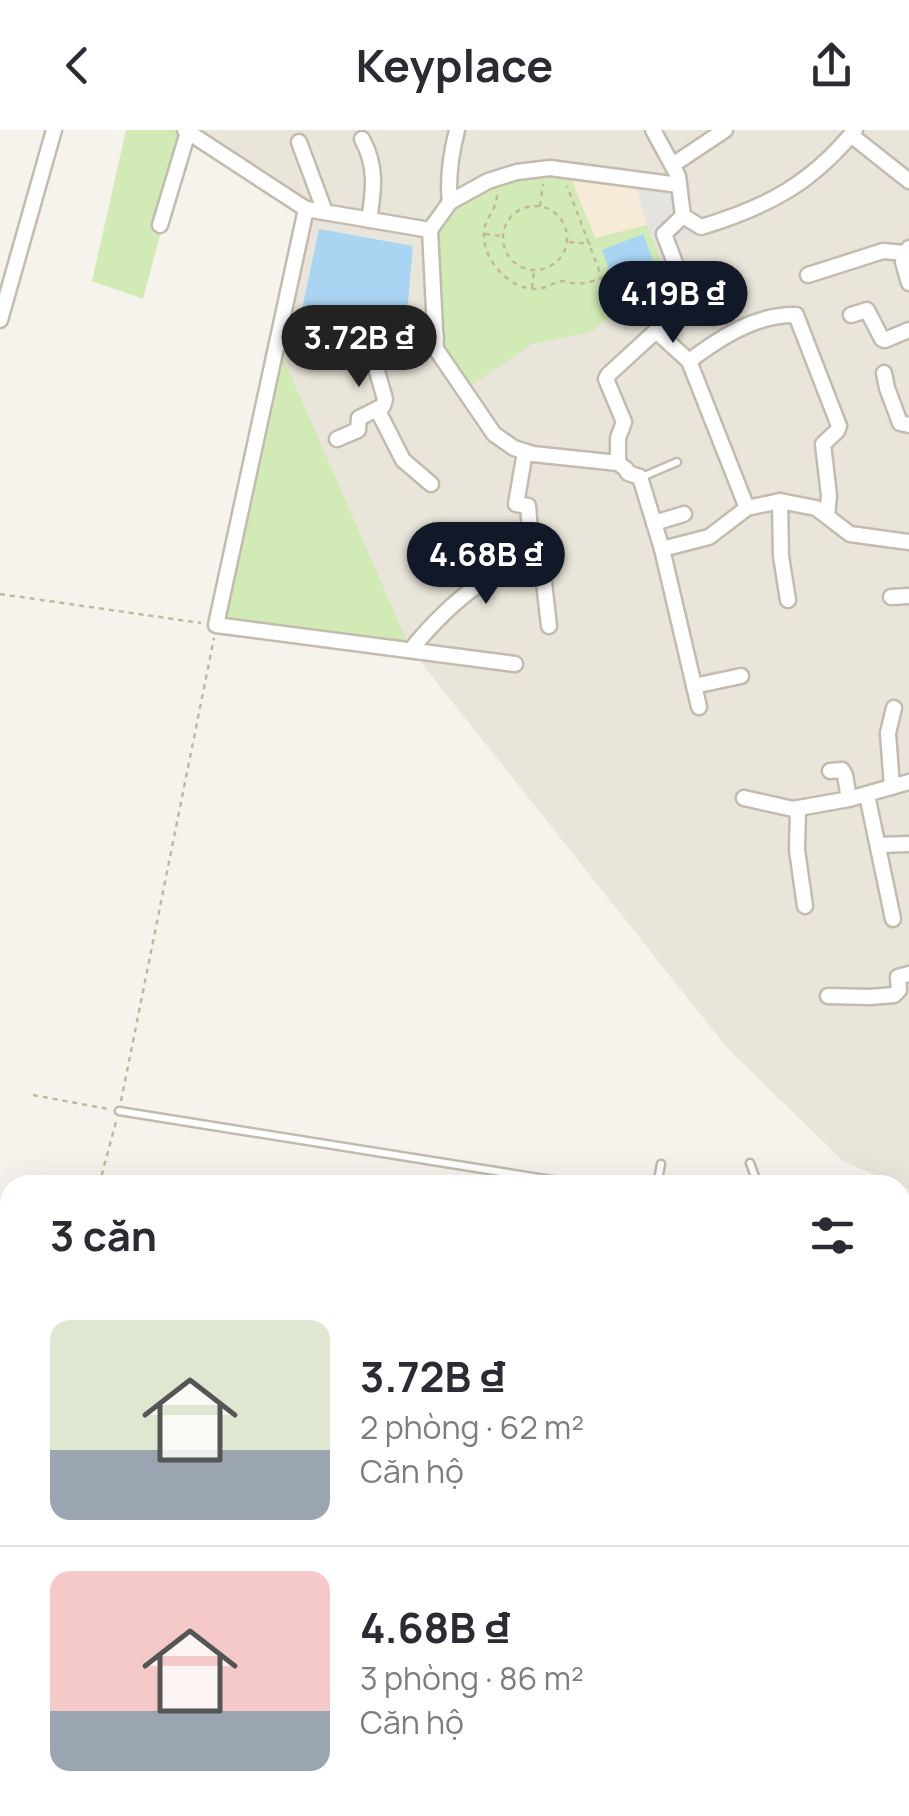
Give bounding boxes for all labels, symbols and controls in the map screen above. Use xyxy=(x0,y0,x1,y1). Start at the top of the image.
text: Keyplace xyxy=(356,34,553,96)
icon: back xyxy=(50,38,105,93)
icon: share xyxy=(804,38,859,93)
pin: 4.19B ₫ xyxy=(581,261,765,346)
text: 4.19B ₫ xyxy=(621,271,725,315)
pin: 3.72B ₫ xyxy=(267,305,451,390)
text: 3.72B ₫ xyxy=(304,315,414,359)
pin: 4.68B ₫ xyxy=(394,522,578,607)
text: 4.68B ₫ xyxy=(429,532,543,576)
text: 3 căn xyxy=(50,1206,157,1264)
icon: filters xyxy=(805,1208,860,1263)
text: 3.72B ₫ xyxy=(360,1347,505,1405)
icon: home xyxy=(130,1360,250,1480)
text: 2 phòng · 62 m² xyxy=(360,1405,584,1449)
text: Căn hộ xyxy=(360,1449,464,1493)
text: 4.68B ₫ xyxy=(360,1598,510,1656)
icon: home xyxy=(130,1611,250,1731)
text: 3 phòng · 86 m² xyxy=(360,1656,584,1700)
text: Căn hộ xyxy=(360,1700,464,1744)

